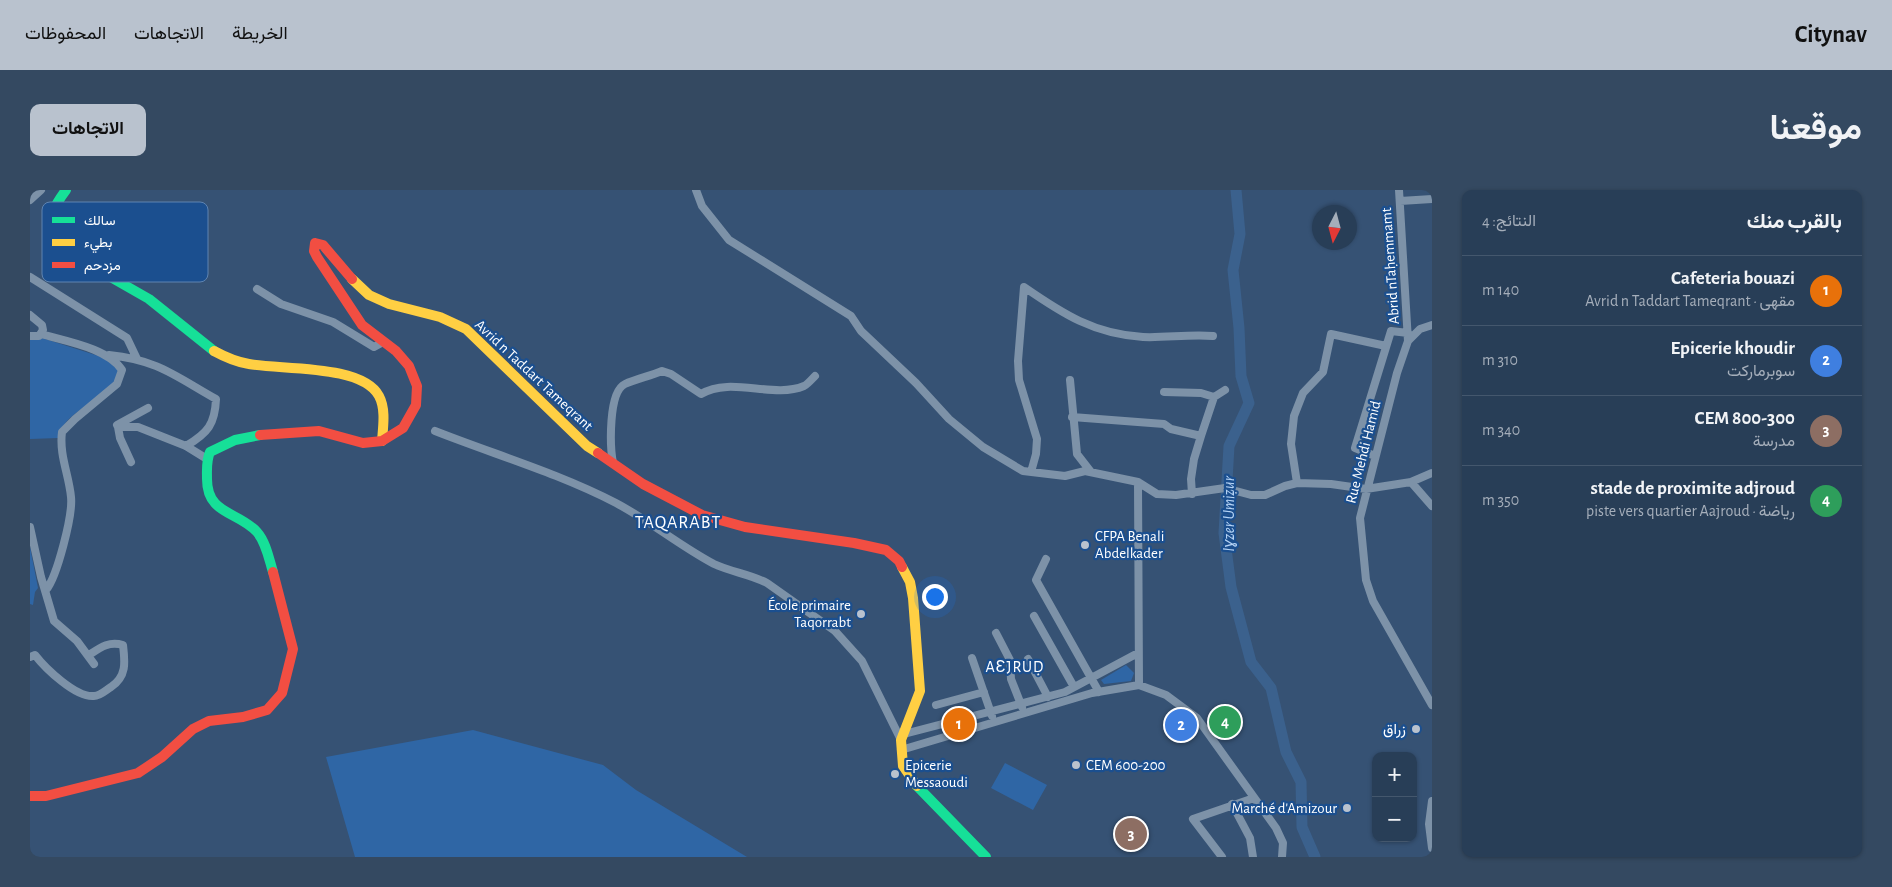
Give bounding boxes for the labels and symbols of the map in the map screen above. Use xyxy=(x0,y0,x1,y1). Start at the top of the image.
legend xyxy=(42,202,208,282)
north arrow xyxy=(1312,205,1357,250)
street label: Abrid nTaḥemmamt xyxy=(1379,207,1402,325)
text: سالك xyxy=(84,214,115,228)
text: بطيء xyxy=(84,236,112,254)
text: مزدحم xyxy=(84,259,121,274)
street label: Avrid n Taddart Tameqrant xyxy=(472,317,596,434)
street label: Rue Mehdi Hamid xyxy=(1343,399,1384,505)
water label: Iɣzer Umiẓur xyxy=(1221,475,1237,552)
district label: TAQARABT xyxy=(635,514,721,532)
place label: CFPA Benali Abdelkader xyxy=(1095,529,1164,561)
marker: CFPA Benali Abdelkader xyxy=(1079,539,1091,551)
your location xyxy=(922,584,948,610)
place label: École primaire Taqorrabt xyxy=(768,596,851,630)
marker: École primaire Taqorrabt xyxy=(855,608,867,620)
district label: AƐJRUḌ xyxy=(986,659,1044,675)
pin: 4 xyxy=(1209,703,1241,741)
pin: 1 xyxy=(943,705,975,743)
pin: 2 xyxy=(1165,706,1197,744)
place label: زراق xyxy=(1383,722,1406,738)
marker: زراق xyxy=(1410,723,1422,735)
place label: Epicerie Messaoudi xyxy=(905,758,968,790)
place label: CEM 600-200 xyxy=(1086,758,1166,773)
marker: CEM 600-200 xyxy=(1070,759,1082,771)
marker: Epicerie Messaoudi xyxy=(889,768,901,780)
place label: Marché d'Amizour xyxy=(1232,801,1337,816)
marker: Marché d'Amizour xyxy=(1341,802,1353,814)
pin: 3 xyxy=(1115,815,1147,853)

